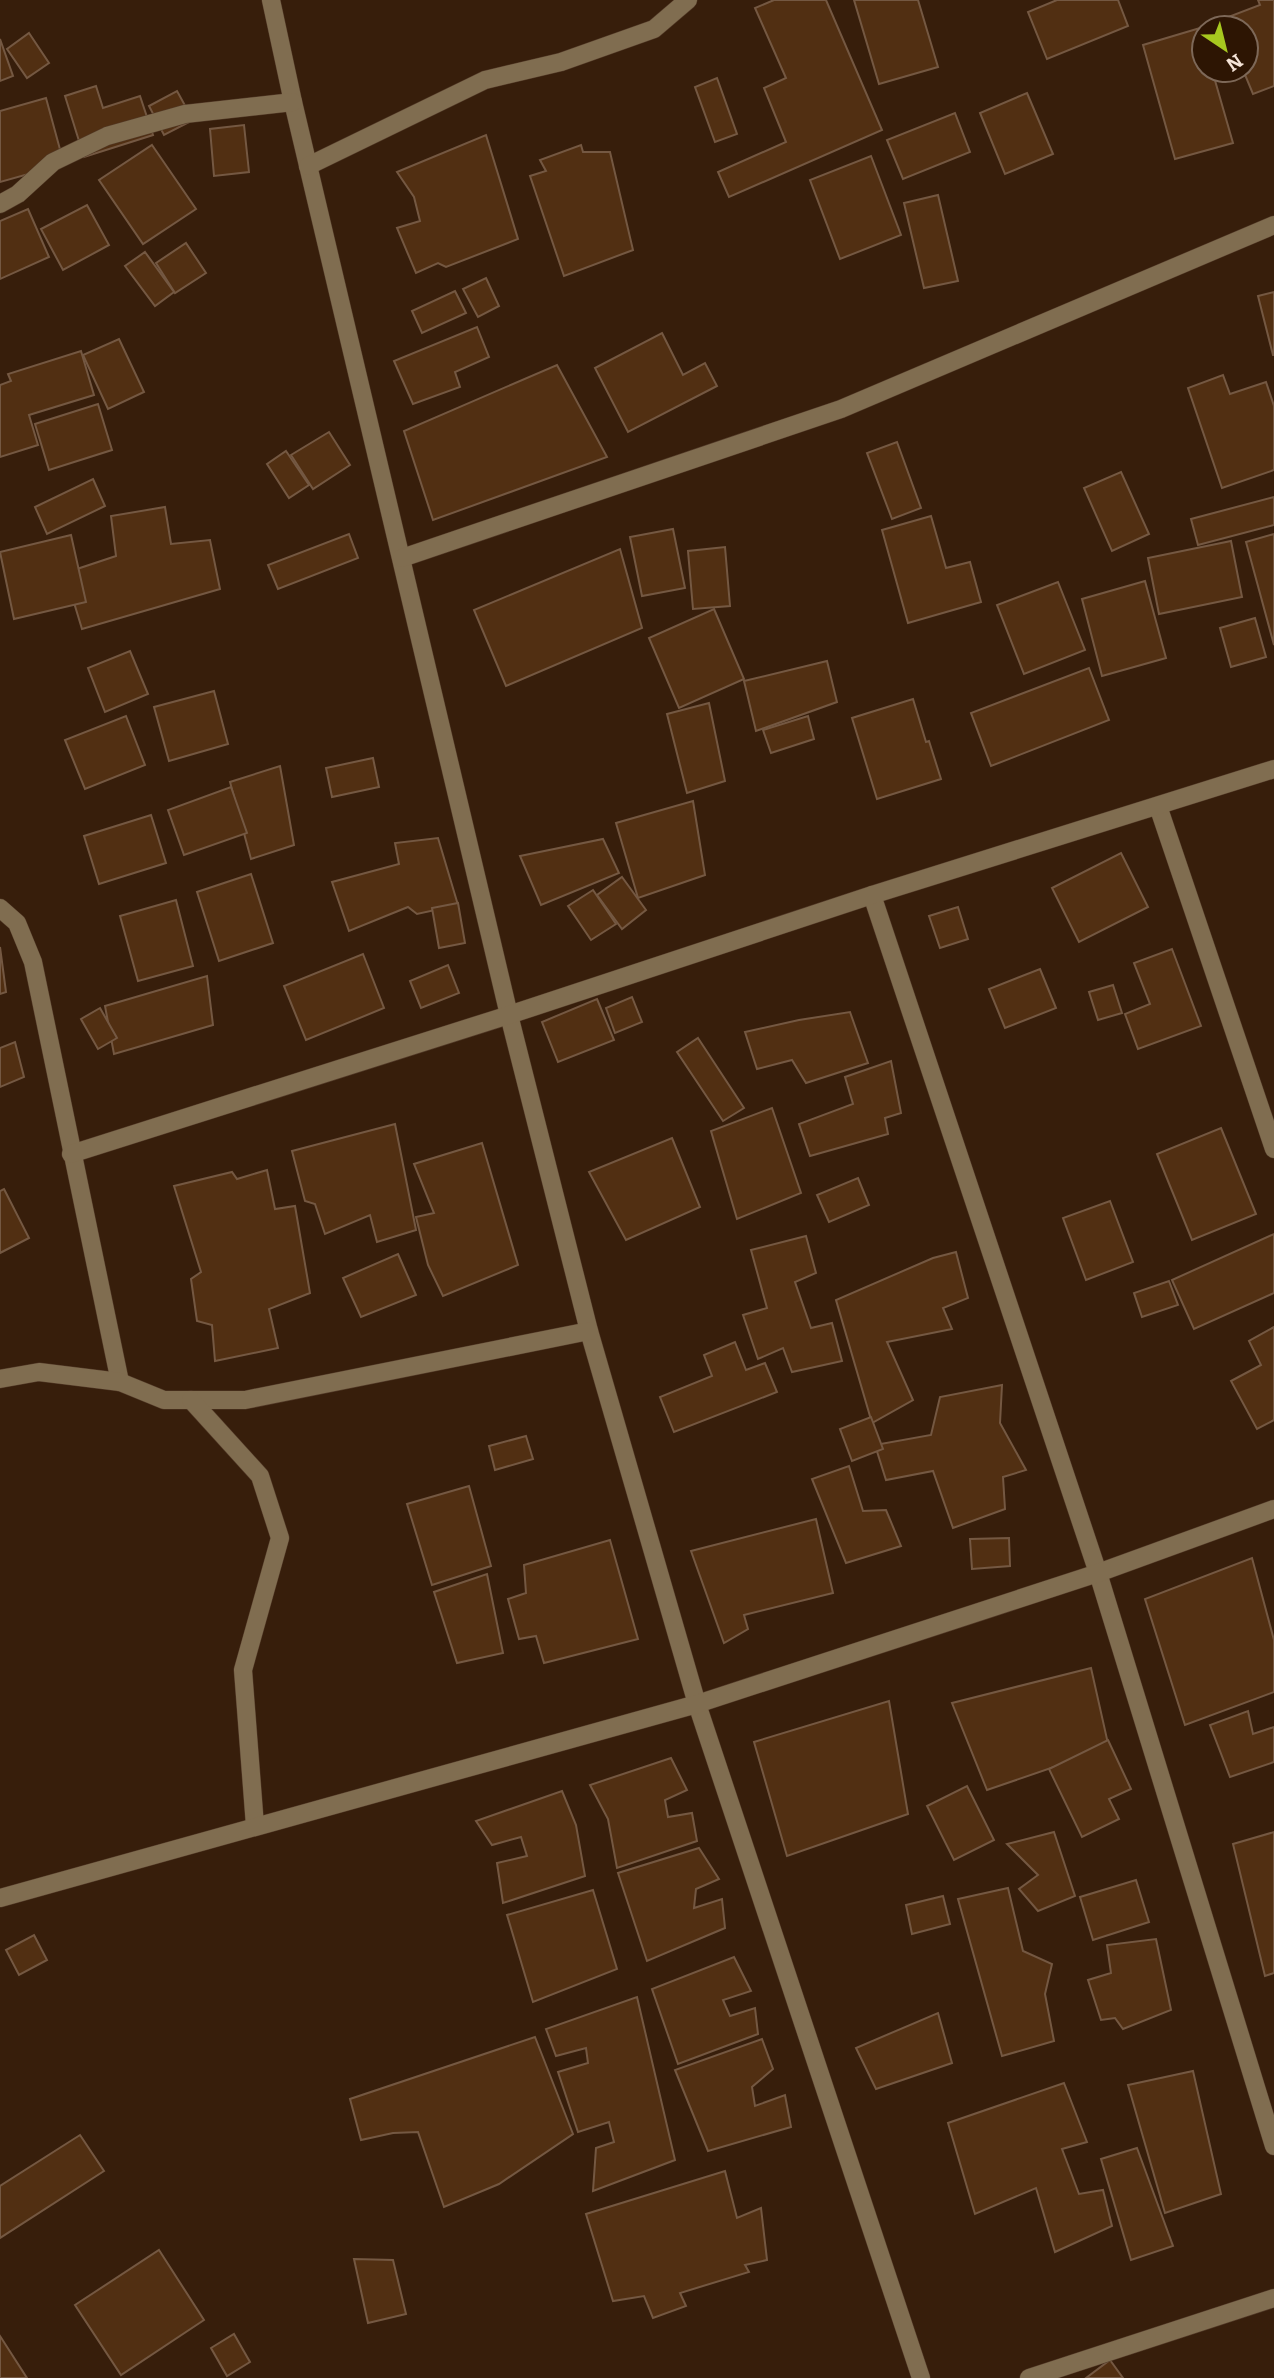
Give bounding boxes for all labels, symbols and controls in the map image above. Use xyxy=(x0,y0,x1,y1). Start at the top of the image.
north arrow xyxy=(1190,14,1260,84)
text: N xyxy=(1222,49,1247,76)

